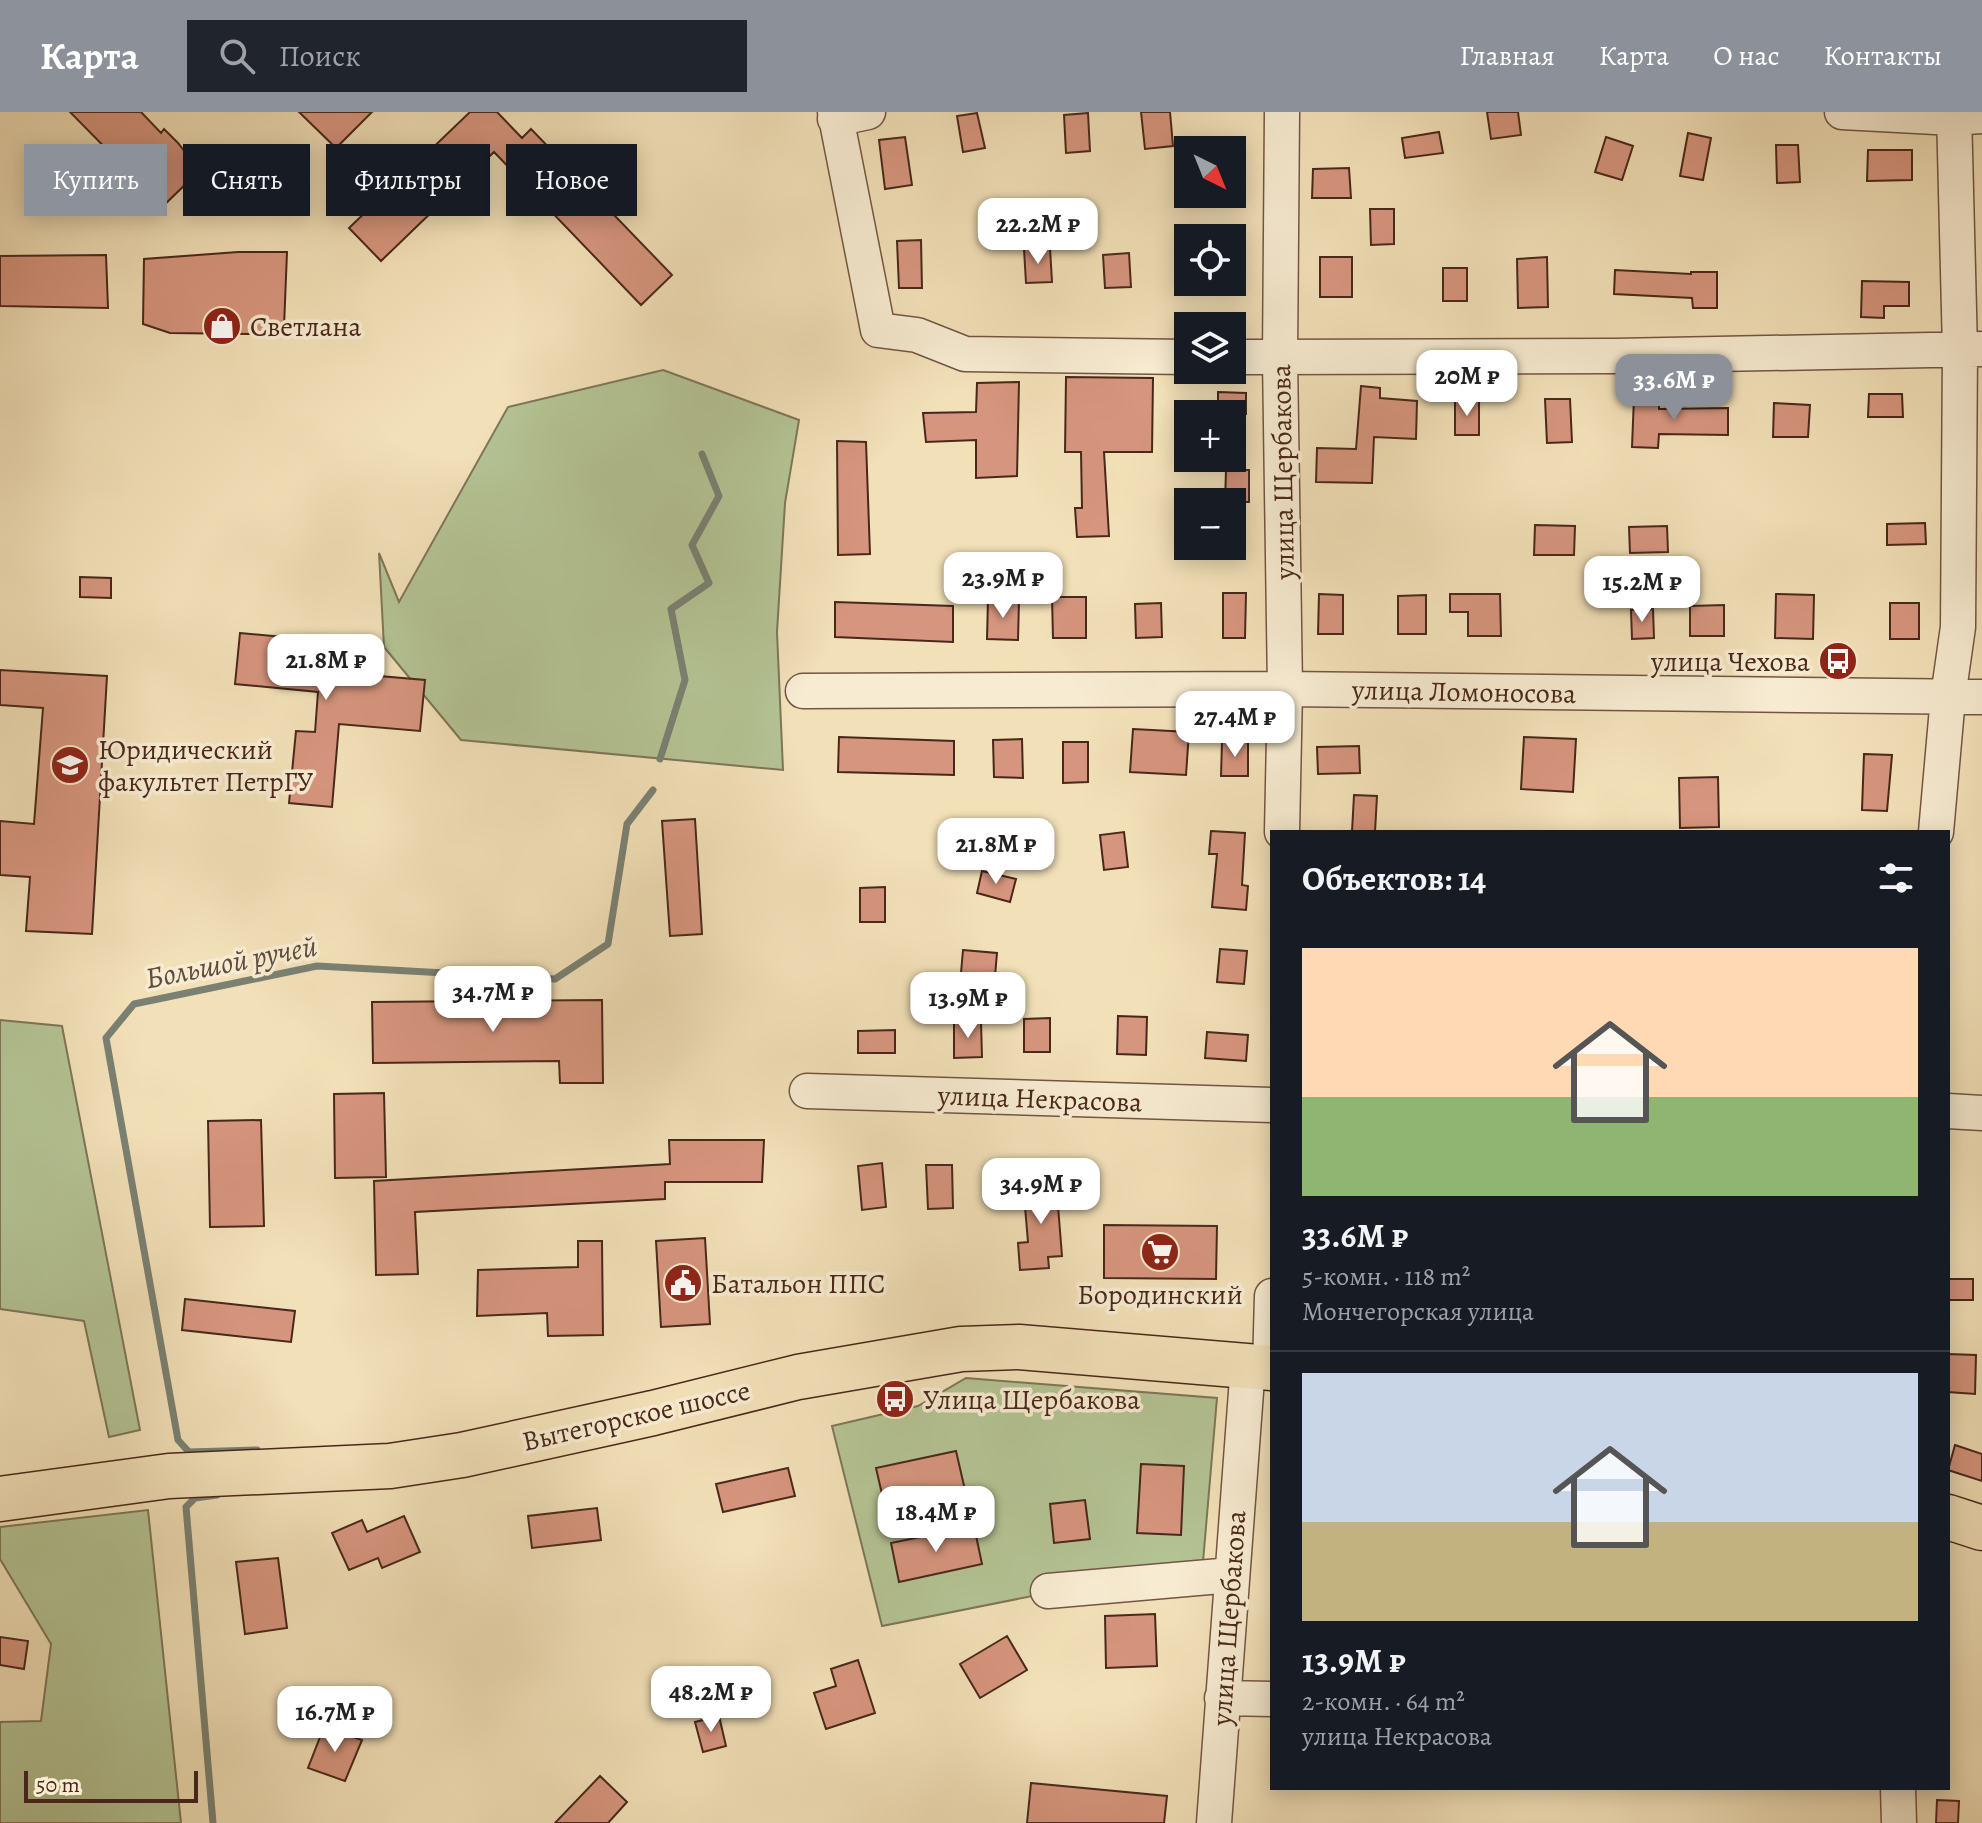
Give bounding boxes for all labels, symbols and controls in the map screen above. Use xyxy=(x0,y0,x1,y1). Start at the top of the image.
search box xyxy=(187,20,747,92)
text: Карта xyxy=(40,30,139,82)
icon: search xyxy=(215,34,259,78)
text: Поиск xyxy=(279,36,361,76)
text: Главная xyxy=(1459,37,1555,75)
text: Карта xyxy=(1599,37,1669,75)
text: О нас xyxy=(1713,37,1780,75)
text: Контакты xyxy=(1824,37,1942,75)
north arrow xyxy=(1174,136,1246,208)
map controls xyxy=(1174,136,1246,560)
chip: Купить xyxy=(24,144,167,216)
chip: Снять xyxy=(183,144,310,216)
chip: Фильтры xyxy=(326,144,490,216)
chip: Новое xyxy=(506,144,637,216)
pin: 22.2M ₽ xyxy=(964,198,1112,266)
text: 22.2M ₽ xyxy=(996,206,1080,241)
button: locate xyxy=(1174,224,1246,296)
shop icon: Светлана xyxy=(201,305,243,347)
place label: Светлана xyxy=(250,308,362,346)
button: layers xyxy=(1174,312,1246,384)
pin: 20M ₽ xyxy=(1411,350,1523,418)
pin: 33.6M ₽ xyxy=(1600,354,1748,422)
text: 20M ₽ xyxy=(1434,358,1500,393)
text: 33.6M ₽ xyxy=(1633,362,1715,397)
street label: улица Щербакова xyxy=(1262,364,1304,581)
button: + xyxy=(1174,400,1246,472)
button: − xyxy=(1174,488,1246,560)
pin: 23.9M ₽ xyxy=(929,552,1077,620)
pin: 15.2M ₽ xyxy=(1568,556,1716,624)
text: 23.9M ₽ xyxy=(962,560,1044,595)
text: 15.2M ₽ xyxy=(1602,564,1682,599)
pin: 21.8M ₽ xyxy=(252,634,400,702)
bus stop icon: улица Чехова xyxy=(1817,640,1859,682)
text: 21.8M ₽ xyxy=(285,642,367,677)
place label: улица Чехова xyxy=(1650,643,1810,681)
street label: улица Ломоносова xyxy=(1350,671,1577,713)
pin: 27.4M ₽ xyxy=(1161,691,1309,759)
text: 27.4M ₽ xyxy=(1194,699,1276,734)
place label: Юридический факультет ПетрГУ xyxy=(98,731,313,801)
school or university icon: Юридический факультет ПетрГУ xyxy=(49,744,91,786)
pin: 21.8M ₽ xyxy=(922,818,1070,886)
text: 21.8M ₽ xyxy=(955,826,1037,861)
text: Объектов: 14 xyxy=(1302,855,1486,902)
icon: filters xyxy=(1874,856,1918,900)
water label: Большой ручей xyxy=(142,926,320,998)
pin: 34.7M ₽ xyxy=(419,966,567,1034)
pin: 13.9M ₽ xyxy=(894,972,1042,1040)
text: 34.7M ₽ xyxy=(452,974,534,1009)
text: 13.9M ₽ xyxy=(928,980,1008,1015)
icon: home xyxy=(1538,1000,1682,1144)
street label: улица Некрасова xyxy=(936,1076,1143,1122)
pin: 34.9M ₽ xyxy=(967,1158,1115,1226)
text: 34.9M ₽ xyxy=(1000,1166,1082,1201)
text: 33.6M ₽ xyxy=(1302,1212,1408,1259)
supermarket icon: Бородинский xyxy=(1139,1231,1181,1273)
text: 5-комн. · 118 m² xyxy=(1302,1259,1470,1294)
public building icon: Батальон ППС xyxy=(662,1262,704,1304)
place label: Батальон ППС xyxy=(711,1265,885,1303)
place label: Бородинский xyxy=(1077,1276,1243,1314)
text: Мончегорская улица xyxy=(1302,1294,1534,1329)
street label: Вытегорское шоссе xyxy=(519,1371,754,1461)
bus stop icon: Улица Щербакова xyxy=(874,1378,916,1420)
place label: Улица Щербакова xyxy=(923,1381,1140,1419)
icon: home xyxy=(1538,1425,1682,1569)
pin: 18.4M ₽ xyxy=(862,1486,1010,1554)
text: 18.4M ₽ xyxy=(896,1494,976,1529)
street label: улица Щербакова xyxy=(1202,1509,1255,1728)
text: 13.9M ₽ xyxy=(1302,1637,1406,1684)
pin: 48.2M ₽ xyxy=(637,1666,785,1734)
text: 48.2M ₽ xyxy=(669,1674,753,1709)
text: 2-комн. · 64 m² xyxy=(1302,1684,1465,1719)
pin: 16.7M ₽ xyxy=(261,1686,409,1754)
text: 16.7M ₽ xyxy=(295,1694,375,1729)
text: улица Некрасова xyxy=(1302,1719,1492,1754)
scale bar xyxy=(24,1767,198,1803)
text: 50 m xyxy=(36,1770,80,1800)

